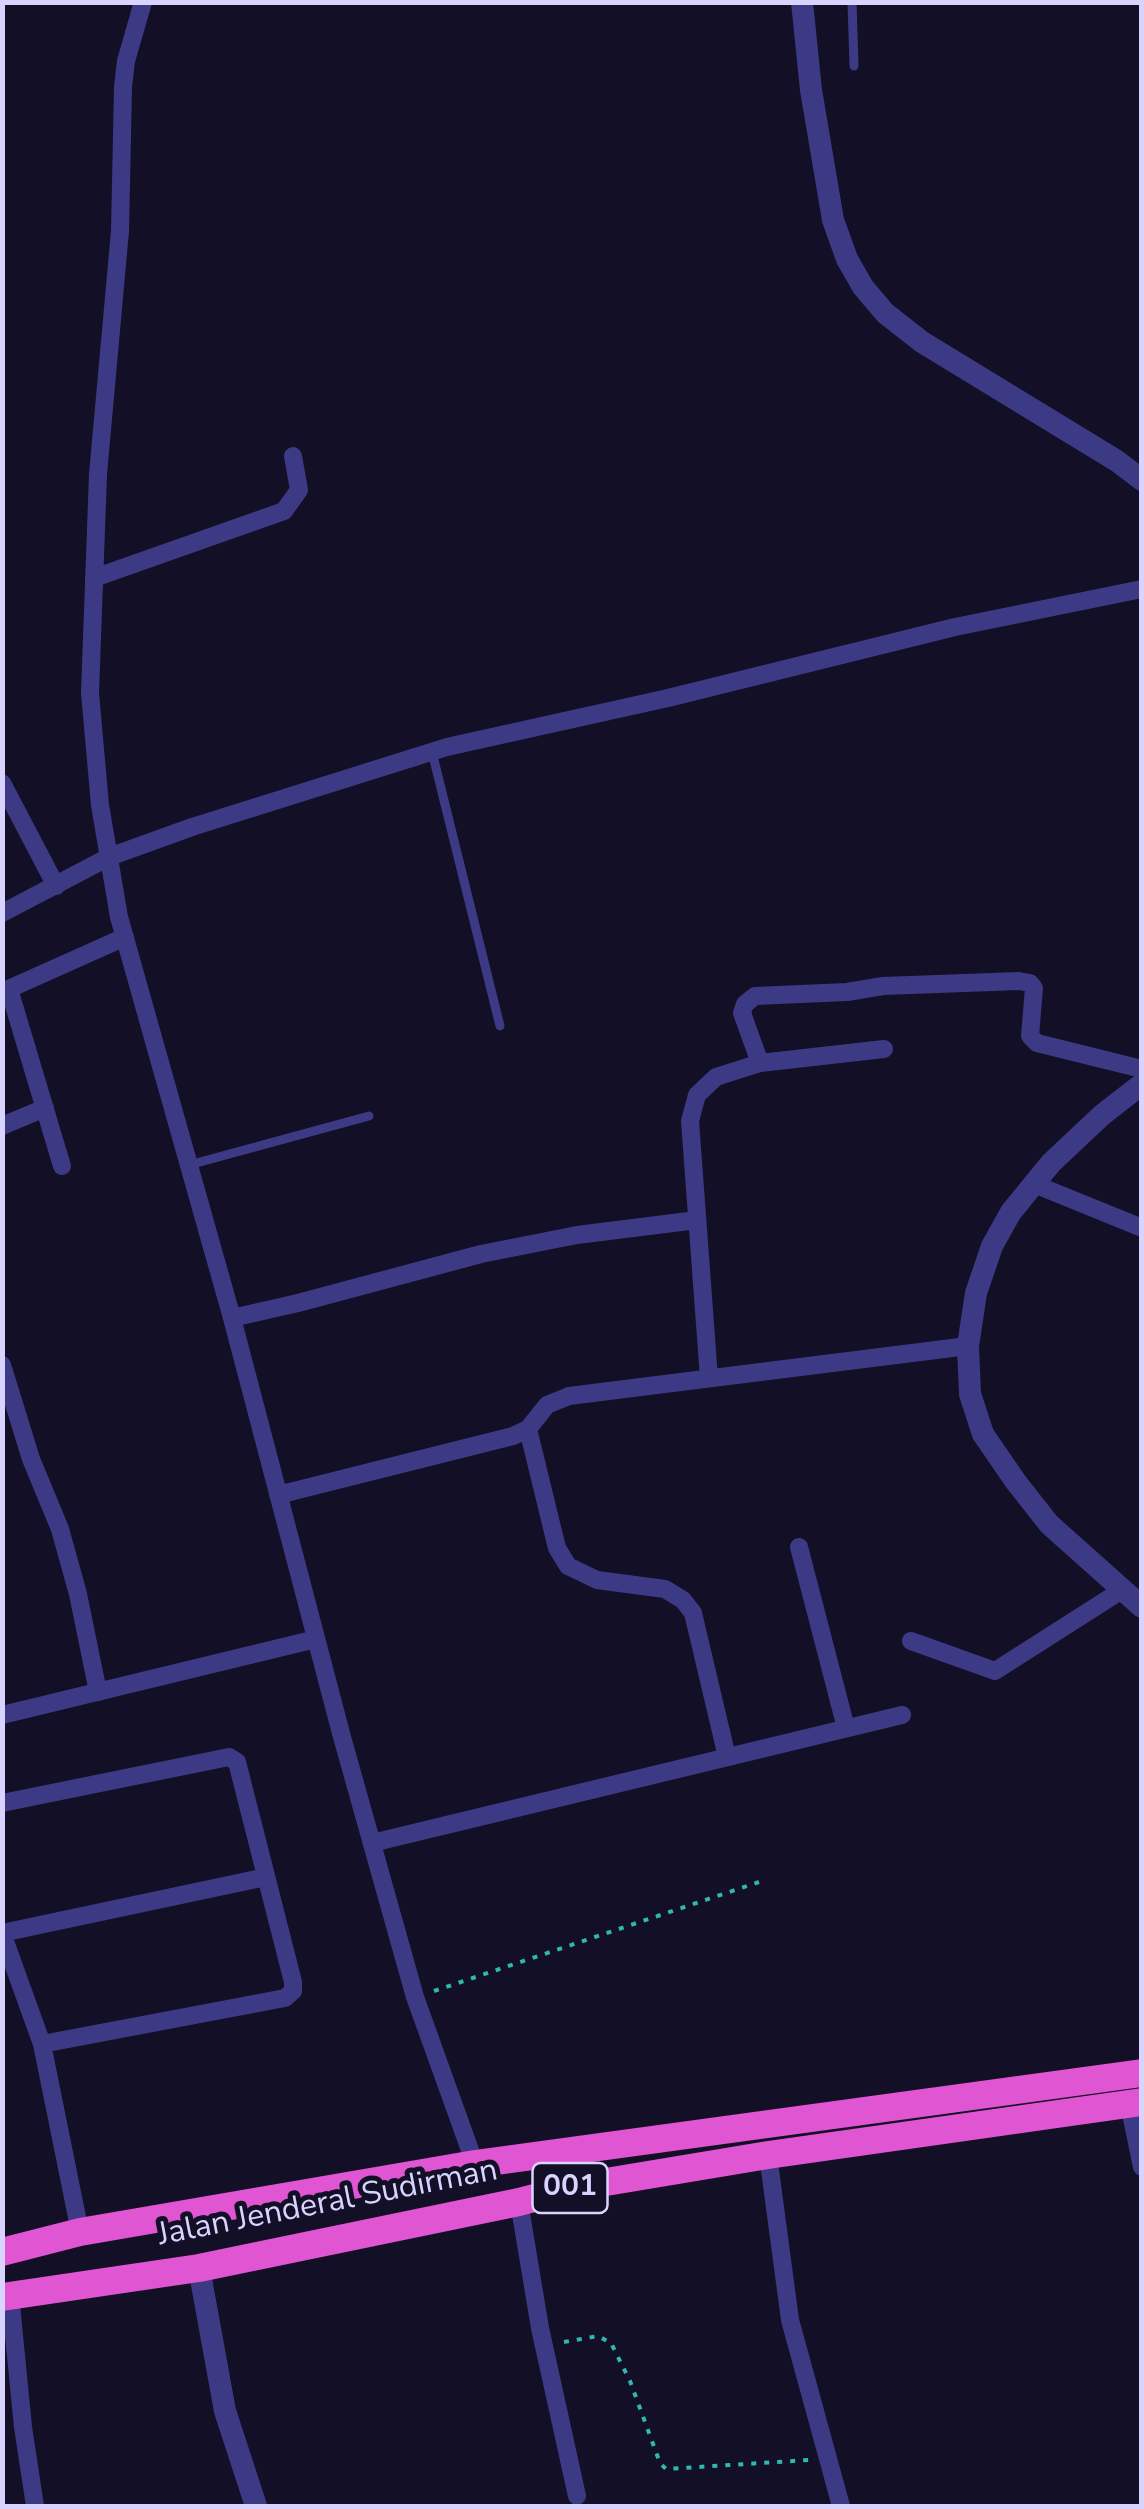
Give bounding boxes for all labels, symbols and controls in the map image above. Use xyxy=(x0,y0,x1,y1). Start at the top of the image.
street label: Jalan Jenderal Sudirman xyxy=(155,2152,501,2256)
road number: 001 xyxy=(532,2163,608,2213)

